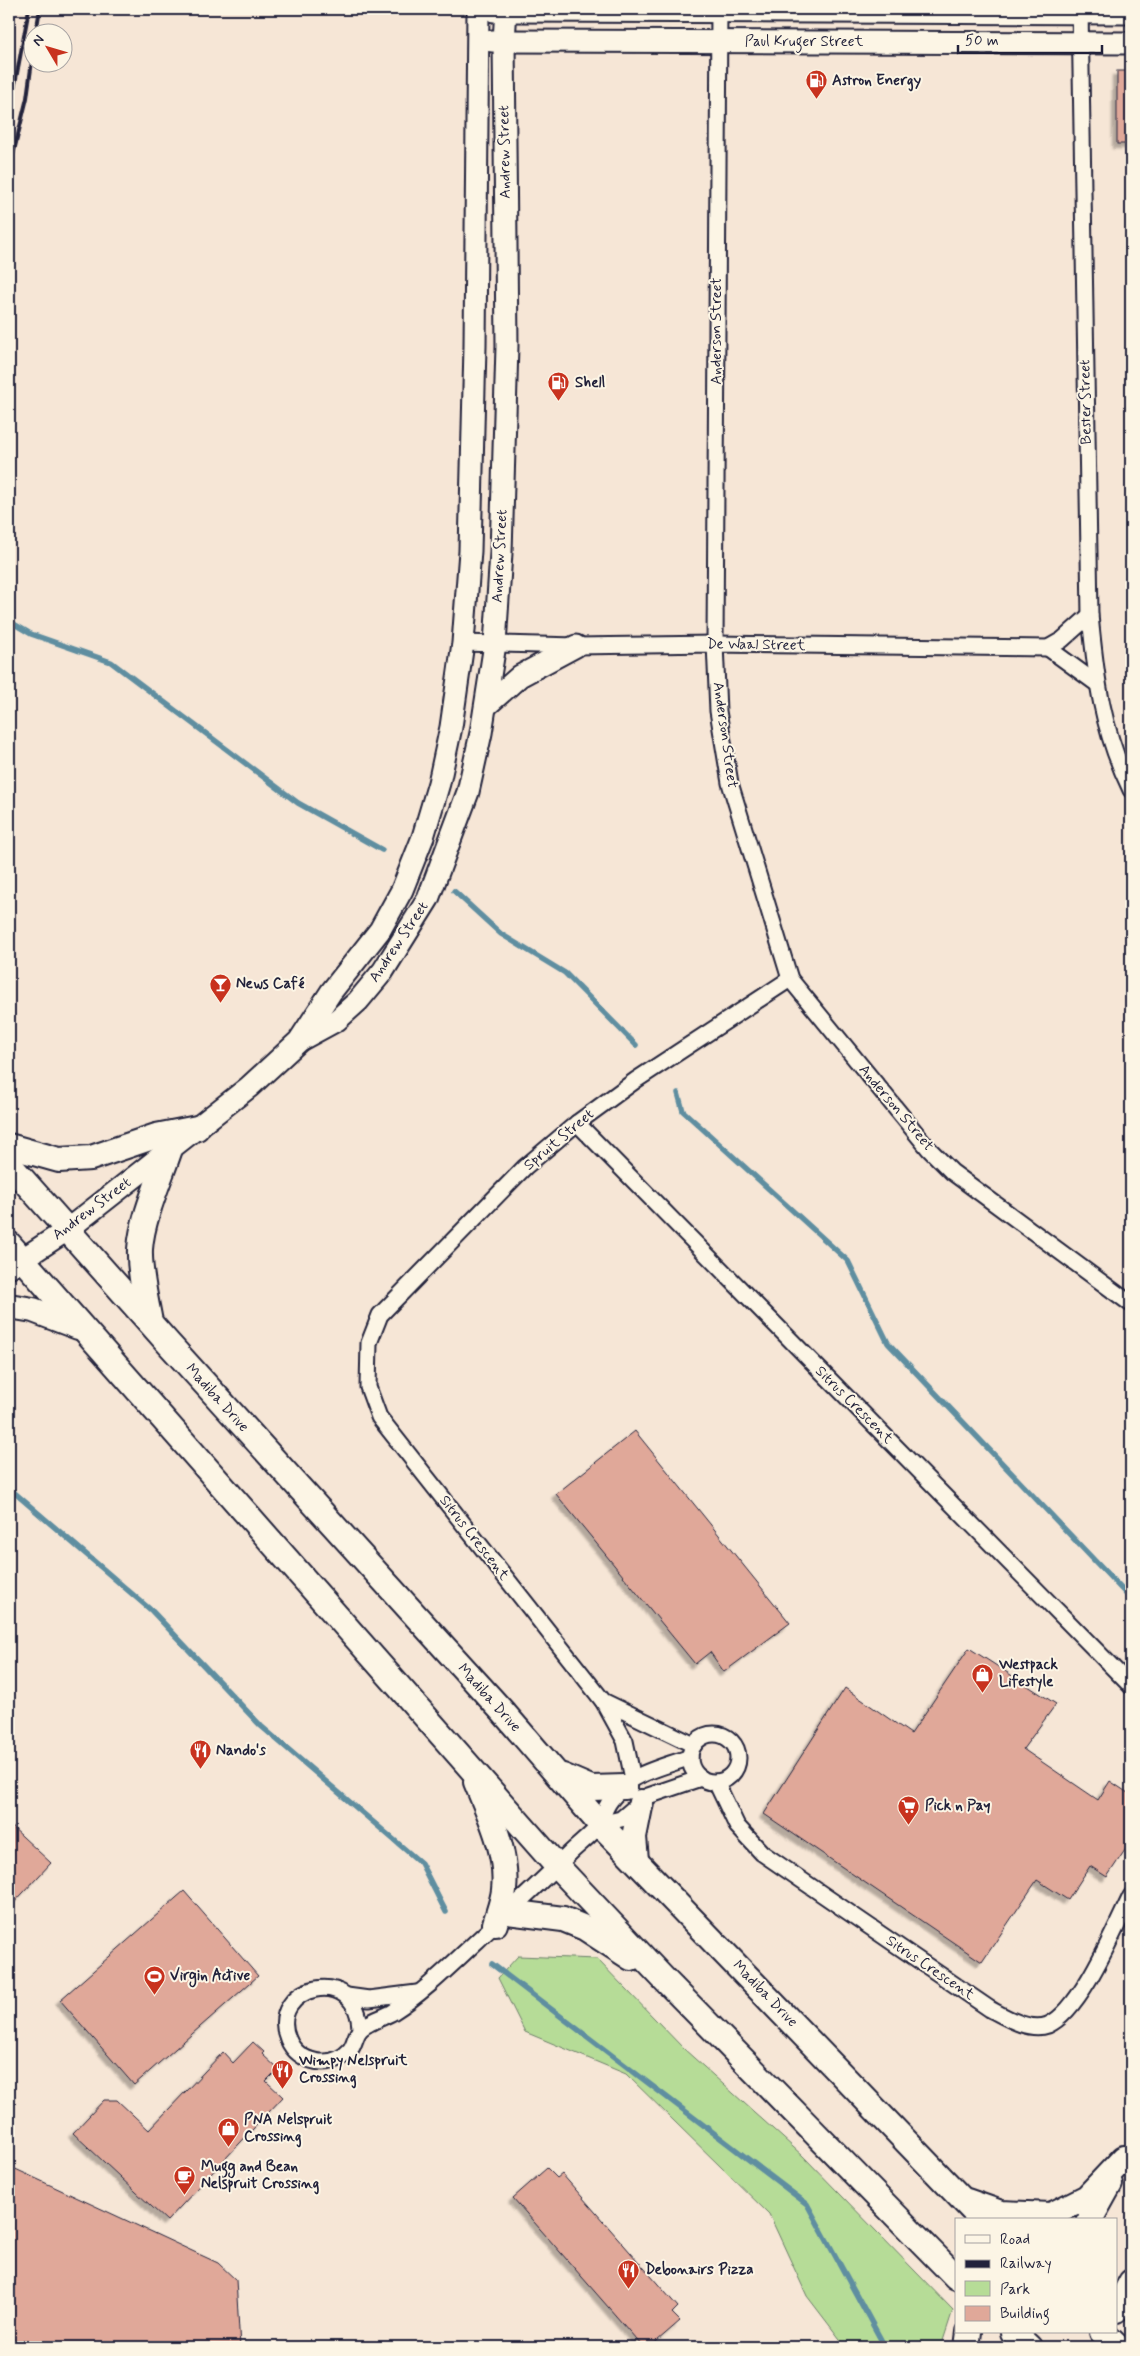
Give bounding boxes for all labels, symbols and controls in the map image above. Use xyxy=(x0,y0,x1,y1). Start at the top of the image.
north arrow xyxy=(22,22,72,72)
scale bar xyxy=(958,22,1101,54)
text: N xyxy=(29,31,49,50)
text: 50 m xyxy=(965,31,999,51)
street label: Paul Kruger Street xyxy=(745,32,864,53)
fuel station icon: Astron Energy xyxy=(804,69,828,100)
place label: Astron Energy xyxy=(832,71,922,92)
street label: Andrew Street xyxy=(494,105,516,199)
street label: Anderson Street xyxy=(707,277,727,385)
street label: Bester Street xyxy=(1075,359,1097,445)
fuel station icon: Shell xyxy=(547,371,571,402)
place label: Shell xyxy=(575,373,606,393)
street label: Andrew Street xyxy=(488,508,512,603)
street label: De Waal Street xyxy=(707,634,806,656)
street label: Anderson Street xyxy=(708,680,742,790)
street label: Andrew Street xyxy=(365,897,434,986)
bar icon: News Café xyxy=(208,972,232,1003)
place label: News Café xyxy=(236,974,305,994)
street label: Anderson Street xyxy=(854,1060,938,1156)
street label: Spruit Street xyxy=(520,1105,599,1175)
street label: Andrew Street xyxy=(49,1173,136,1245)
street label: Madiba Drive xyxy=(181,1359,253,1437)
street label: Sitrus Crescent xyxy=(811,1362,898,1449)
street label: Sitrus Crescent xyxy=(434,1491,514,1585)
place label: Westpack Lifestyle xyxy=(998,1655,1058,1692)
street label: Madiba Drive xyxy=(453,1659,525,1737)
shop icon: Westpack Lifestyle xyxy=(971,1662,995,1693)
restaurant icon: Nando's xyxy=(188,1739,212,1770)
place label: Nando's xyxy=(216,1741,266,1761)
supermarket icon: Pick n Pay xyxy=(897,1794,921,1825)
place label: Pick n Pay xyxy=(925,1796,990,1816)
street label: Sitrus Crescent xyxy=(882,1931,978,2005)
street label: Madiba Drive xyxy=(728,1956,802,2032)
sports icon: Virgin Active xyxy=(142,1964,166,1995)
place label: Virgin Active xyxy=(170,1966,250,1988)
place label: Wimpy Nelspruit Crossing xyxy=(298,2051,409,2089)
restaurant icon: Wimpy Nelspruit Crossing xyxy=(271,2058,295,2089)
place label: PNA Nelspruit Crossing xyxy=(244,2110,333,2148)
shop icon: PNA Nelspruit Crossing xyxy=(216,2117,240,2148)
place label: Mugg and Bean Nelspruit Crossing xyxy=(201,2157,320,2195)
cafe icon: Mugg and Bean Nelspruit Crossing xyxy=(173,2164,197,2195)
legend xyxy=(955,2218,1118,2334)
text: Road xyxy=(1000,2230,1030,2250)
text: Railway xyxy=(1000,2254,1052,2274)
restaurant icon: Debonairs Pizza xyxy=(617,2258,641,2289)
place label: Debonairs Pizza xyxy=(645,2260,754,2280)
text: Park xyxy=(1000,2280,1030,2300)
text: Building xyxy=(1000,2304,1050,2325)

